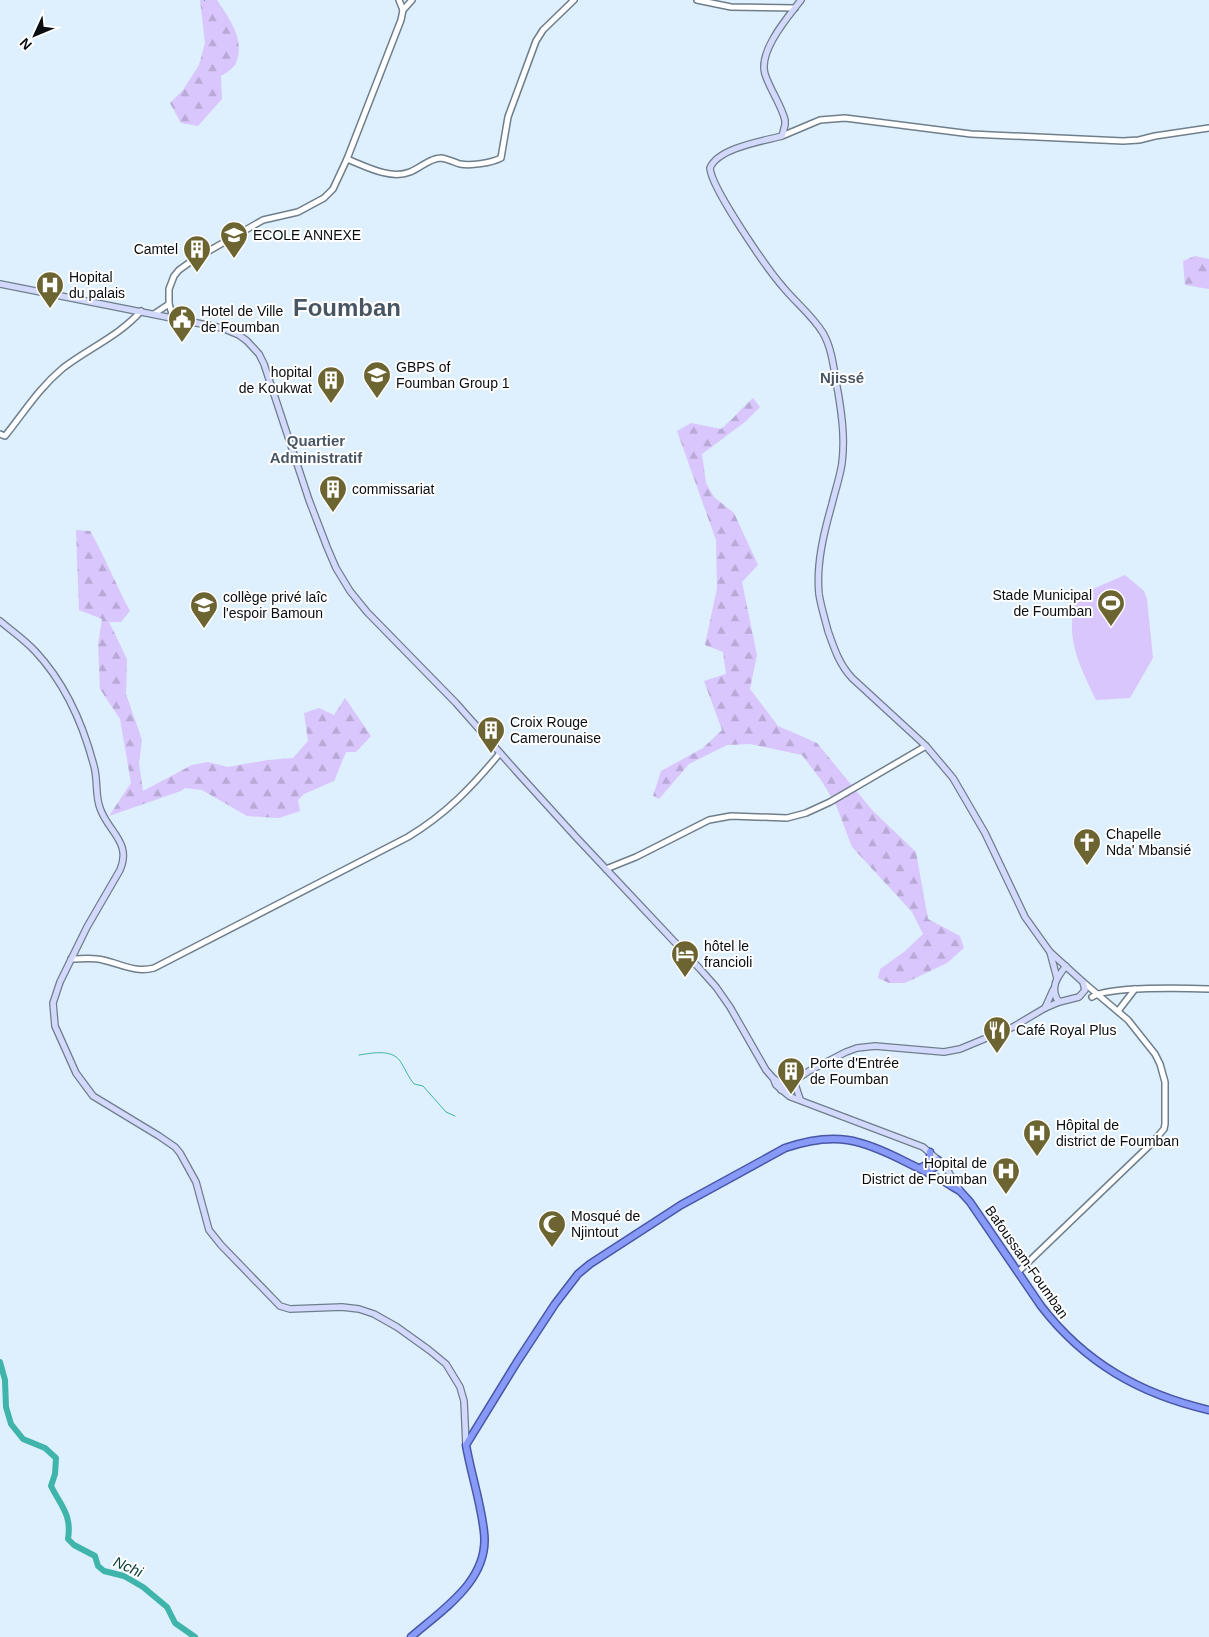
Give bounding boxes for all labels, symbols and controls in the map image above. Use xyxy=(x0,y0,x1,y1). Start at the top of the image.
north arrow xyxy=(10,10,60,60)
text: N xyxy=(16,35,35,53)
school or university icon: ECOLE ANNEXE xyxy=(219,220,249,259)
place label: ECOLE ANNEXE xyxy=(253,227,361,243)
building icon: Camtel xyxy=(182,234,212,273)
place label: Camtel xyxy=(134,241,178,257)
place label: Hopital du palais xyxy=(69,269,125,301)
hospital icon: Hopital du palais xyxy=(35,270,65,309)
district label: Foumban xyxy=(293,294,401,321)
place label: Hotel de Ville de Foumban xyxy=(201,303,283,335)
public building icon: Hotel de Ville de Foumban xyxy=(167,304,197,343)
place label: GBPS of Foumban Group 1 xyxy=(396,359,510,391)
school or university icon: GBPS of Foumban Group 1 xyxy=(362,360,392,399)
place label: hopital de Koukwat xyxy=(239,364,312,396)
building icon: hopital de Koukwat xyxy=(316,365,346,404)
district label: Njissé xyxy=(820,369,864,386)
district label: Quartier Administratif xyxy=(270,432,363,466)
building icon: commissariat xyxy=(318,474,348,513)
place label: commissariat xyxy=(352,481,435,497)
place label: Stade Municipal de Foumban xyxy=(992,587,1092,619)
sports icon: Stade Municipal de Foumban xyxy=(1096,588,1126,627)
place label: collège privé laîc l'espoir Bamoun xyxy=(223,589,327,621)
school or university icon: collège privé laîc l'espoir Bamoun xyxy=(189,590,219,629)
place label: Croix Rouge Camerounaise xyxy=(510,714,601,746)
building icon: Croix Rouge Camerounaise xyxy=(476,715,506,754)
place label: Chapelle Nda' Mbansié xyxy=(1106,826,1191,858)
church icon: Chapelle Nda' Mbansié xyxy=(1072,827,1102,866)
place label: hôtel le francioli xyxy=(704,938,752,970)
hotel icon: hôtel le francioli xyxy=(670,939,700,978)
restaurant icon: Café Royal Plus xyxy=(982,1015,1012,1054)
place label: Café Royal Plus xyxy=(1016,1022,1116,1038)
place label: Porte d'Entrée de Foumban xyxy=(810,1055,899,1087)
building icon: Porte d'Entrée de Foumban xyxy=(776,1056,806,1095)
place label: Hôpital de district de Foumban xyxy=(1056,1117,1179,1149)
hospital icon: Hôpital de district de Foumban xyxy=(1022,1118,1052,1157)
place label: Hopital de District de Foumban xyxy=(862,1155,987,1187)
hospital icon: Hopital de District de Foumban xyxy=(991,1156,1021,1195)
street label: Bafoussam-Foumban xyxy=(982,1203,1072,1321)
place label: Mosqué de Njintout xyxy=(571,1208,640,1240)
mosque icon: Mosqué de Njintout xyxy=(537,1209,567,1248)
water label: Nchi xyxy=(111,1553,146,1581)

